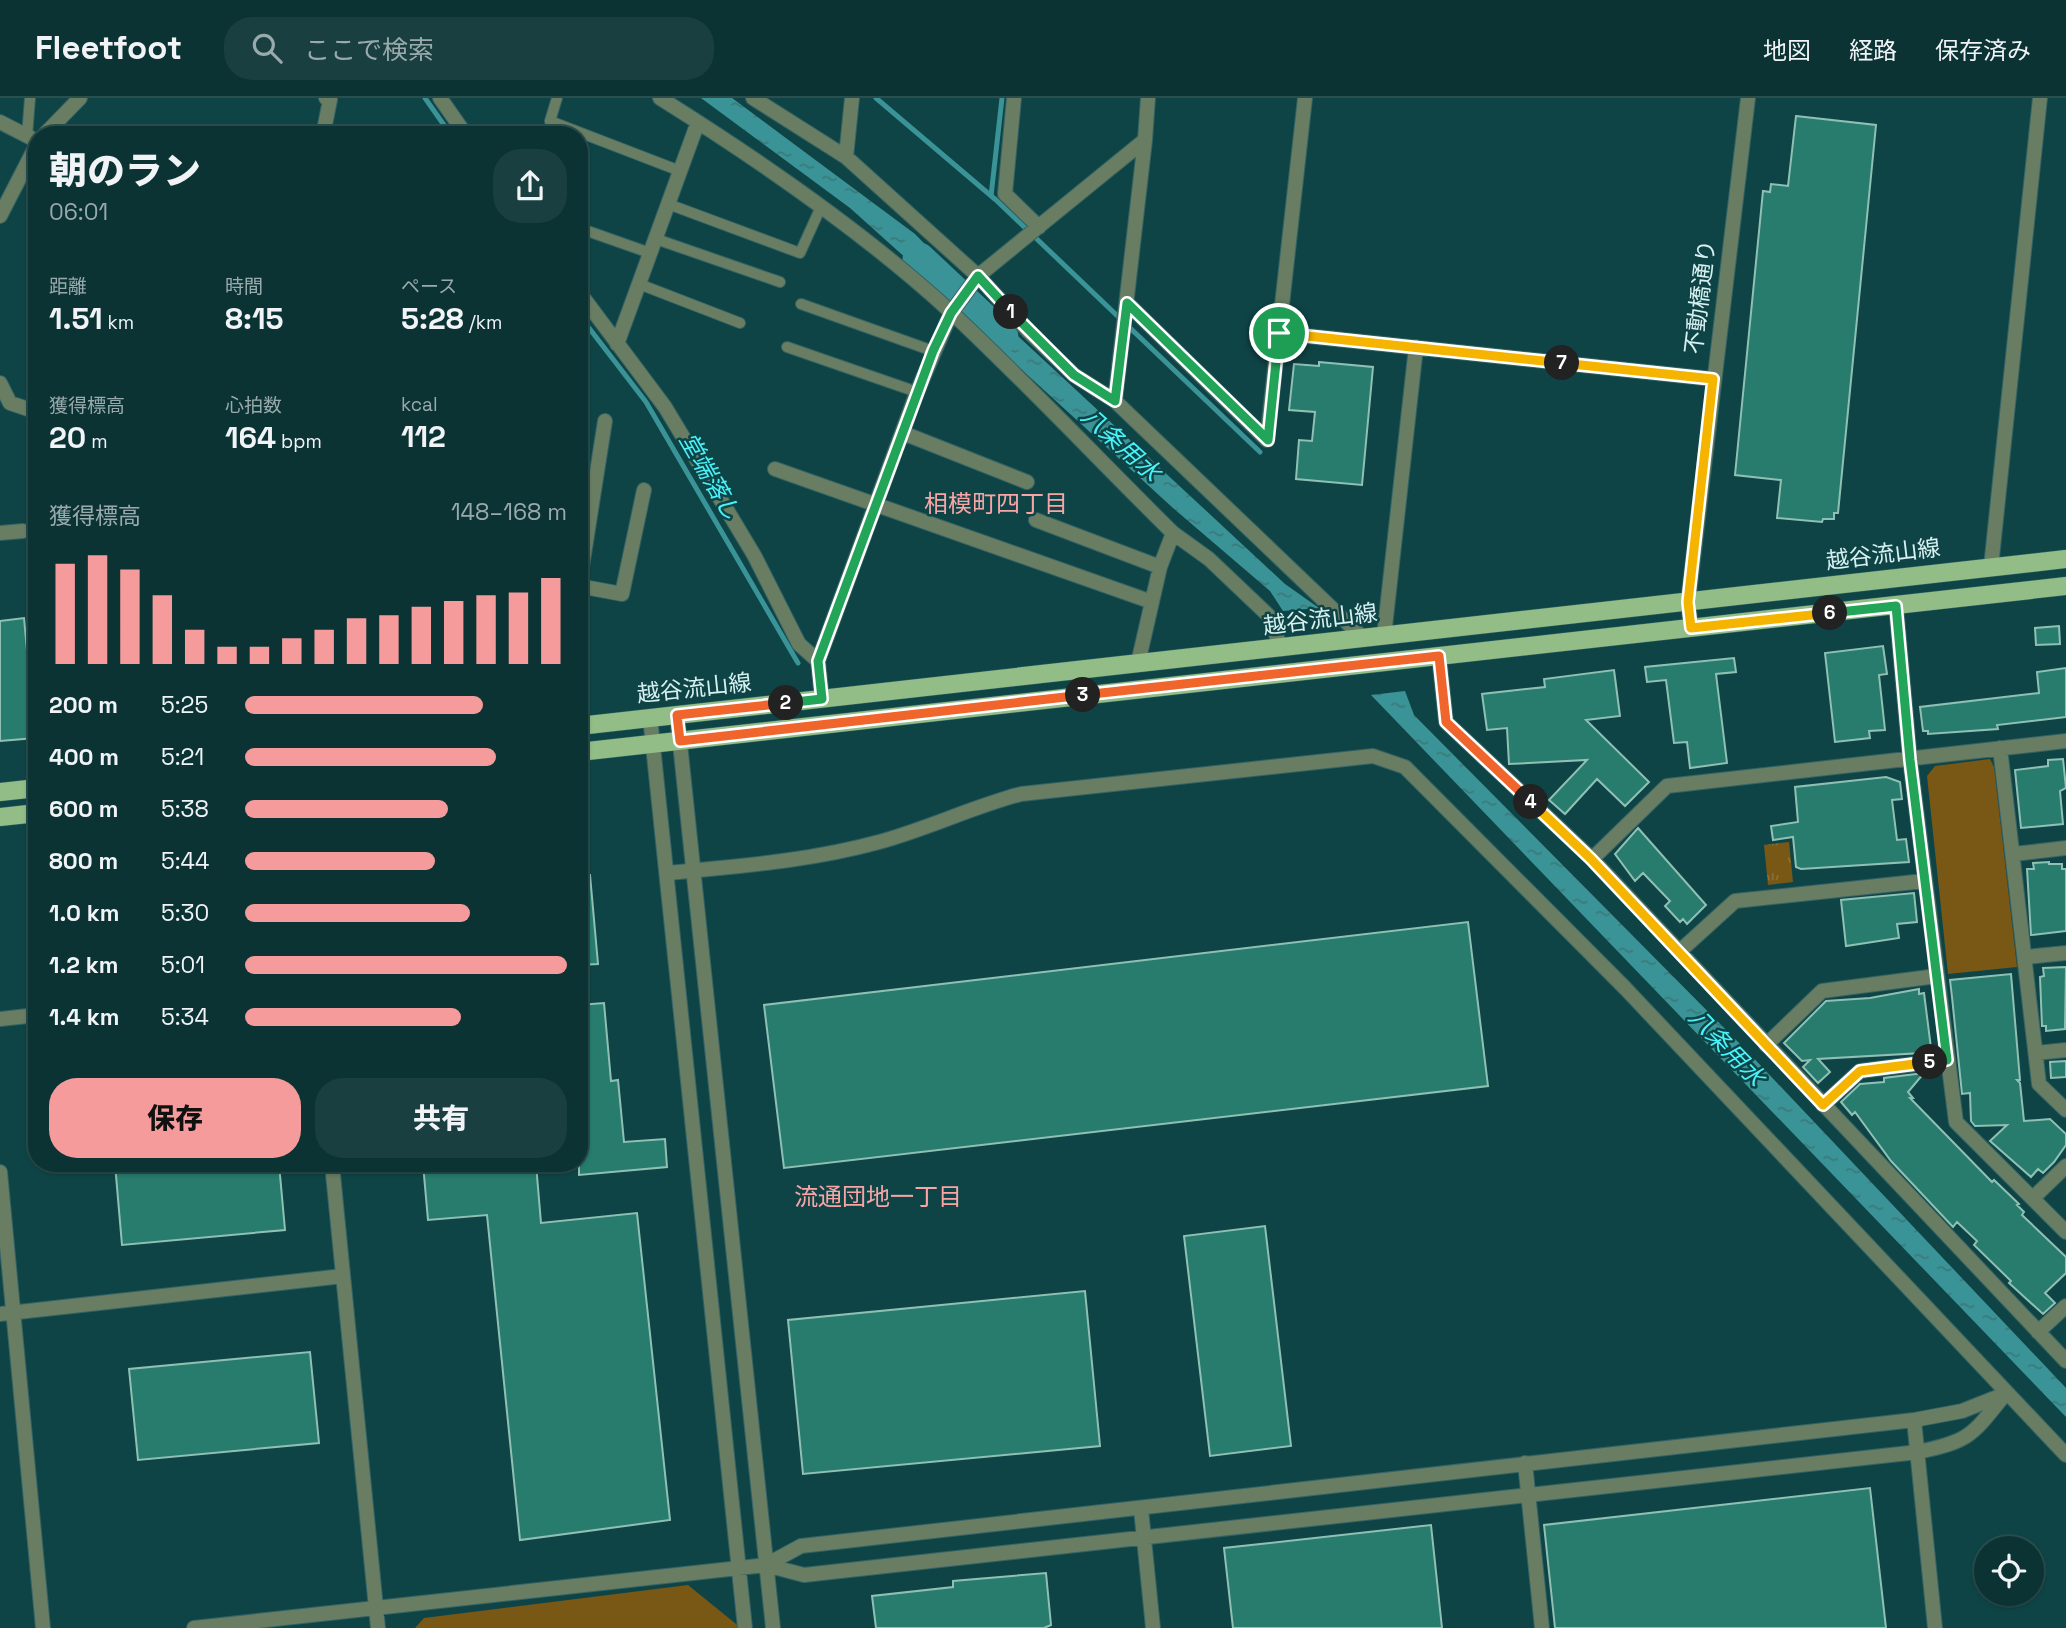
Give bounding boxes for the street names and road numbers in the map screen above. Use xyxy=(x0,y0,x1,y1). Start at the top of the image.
street label: 不動橋通り xyxy=(1678,238,1722,356)
street label: 越谷流山線 xyxy=(1824,532,1942,576)
street label: 越谷流山線 xyxy=(1261,597,1379,641)
street label: 越谷流山線 xyxy=(635,667,753,709)

